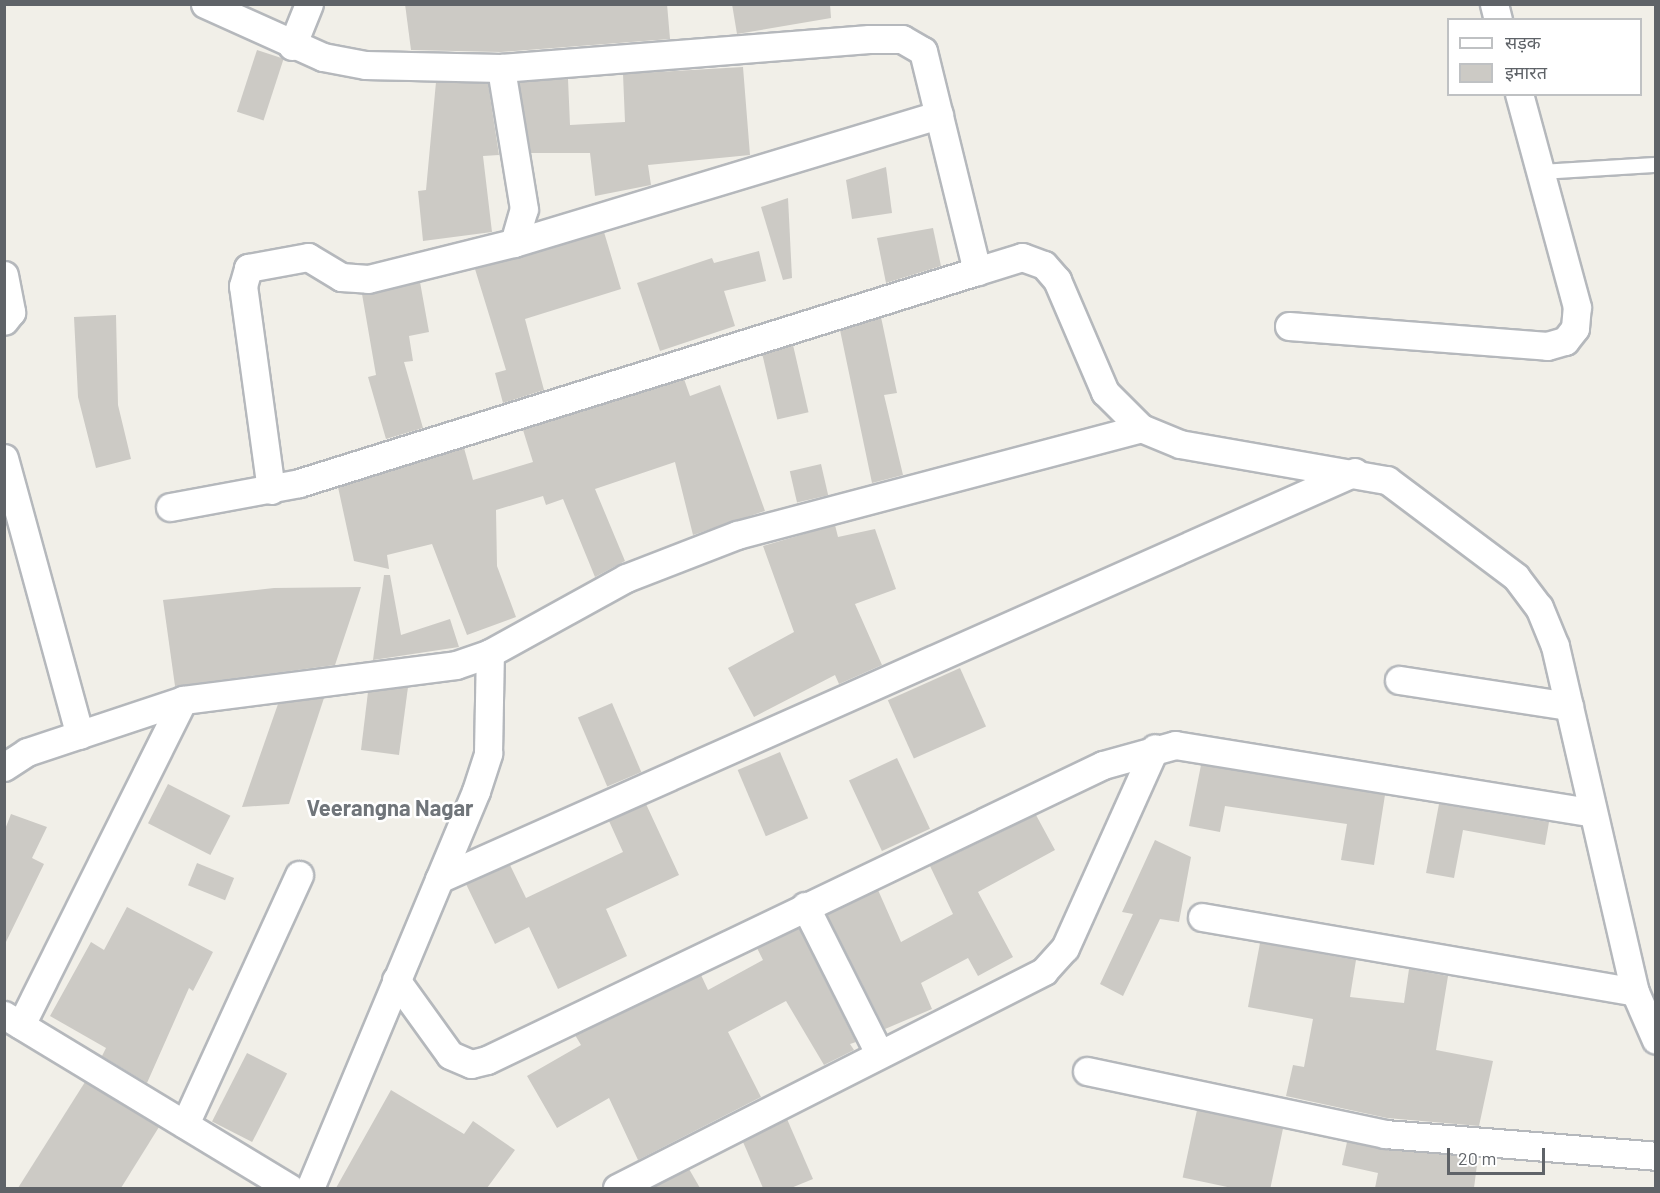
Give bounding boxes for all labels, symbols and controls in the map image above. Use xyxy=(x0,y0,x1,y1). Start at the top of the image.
legend xyxy=(1447,18,1642,96)
text: सड़क xyxy=(1505,31,1541,53)
text: इमारत xyxy=(1505,61,1547,83)
district label: Veerangna Nagar xyxy=(306,795,474,821)
scale bar xyxy=(1450,1136,1548,1174)
text: 20 m xyxy=(1458,1147,1496,1169)

